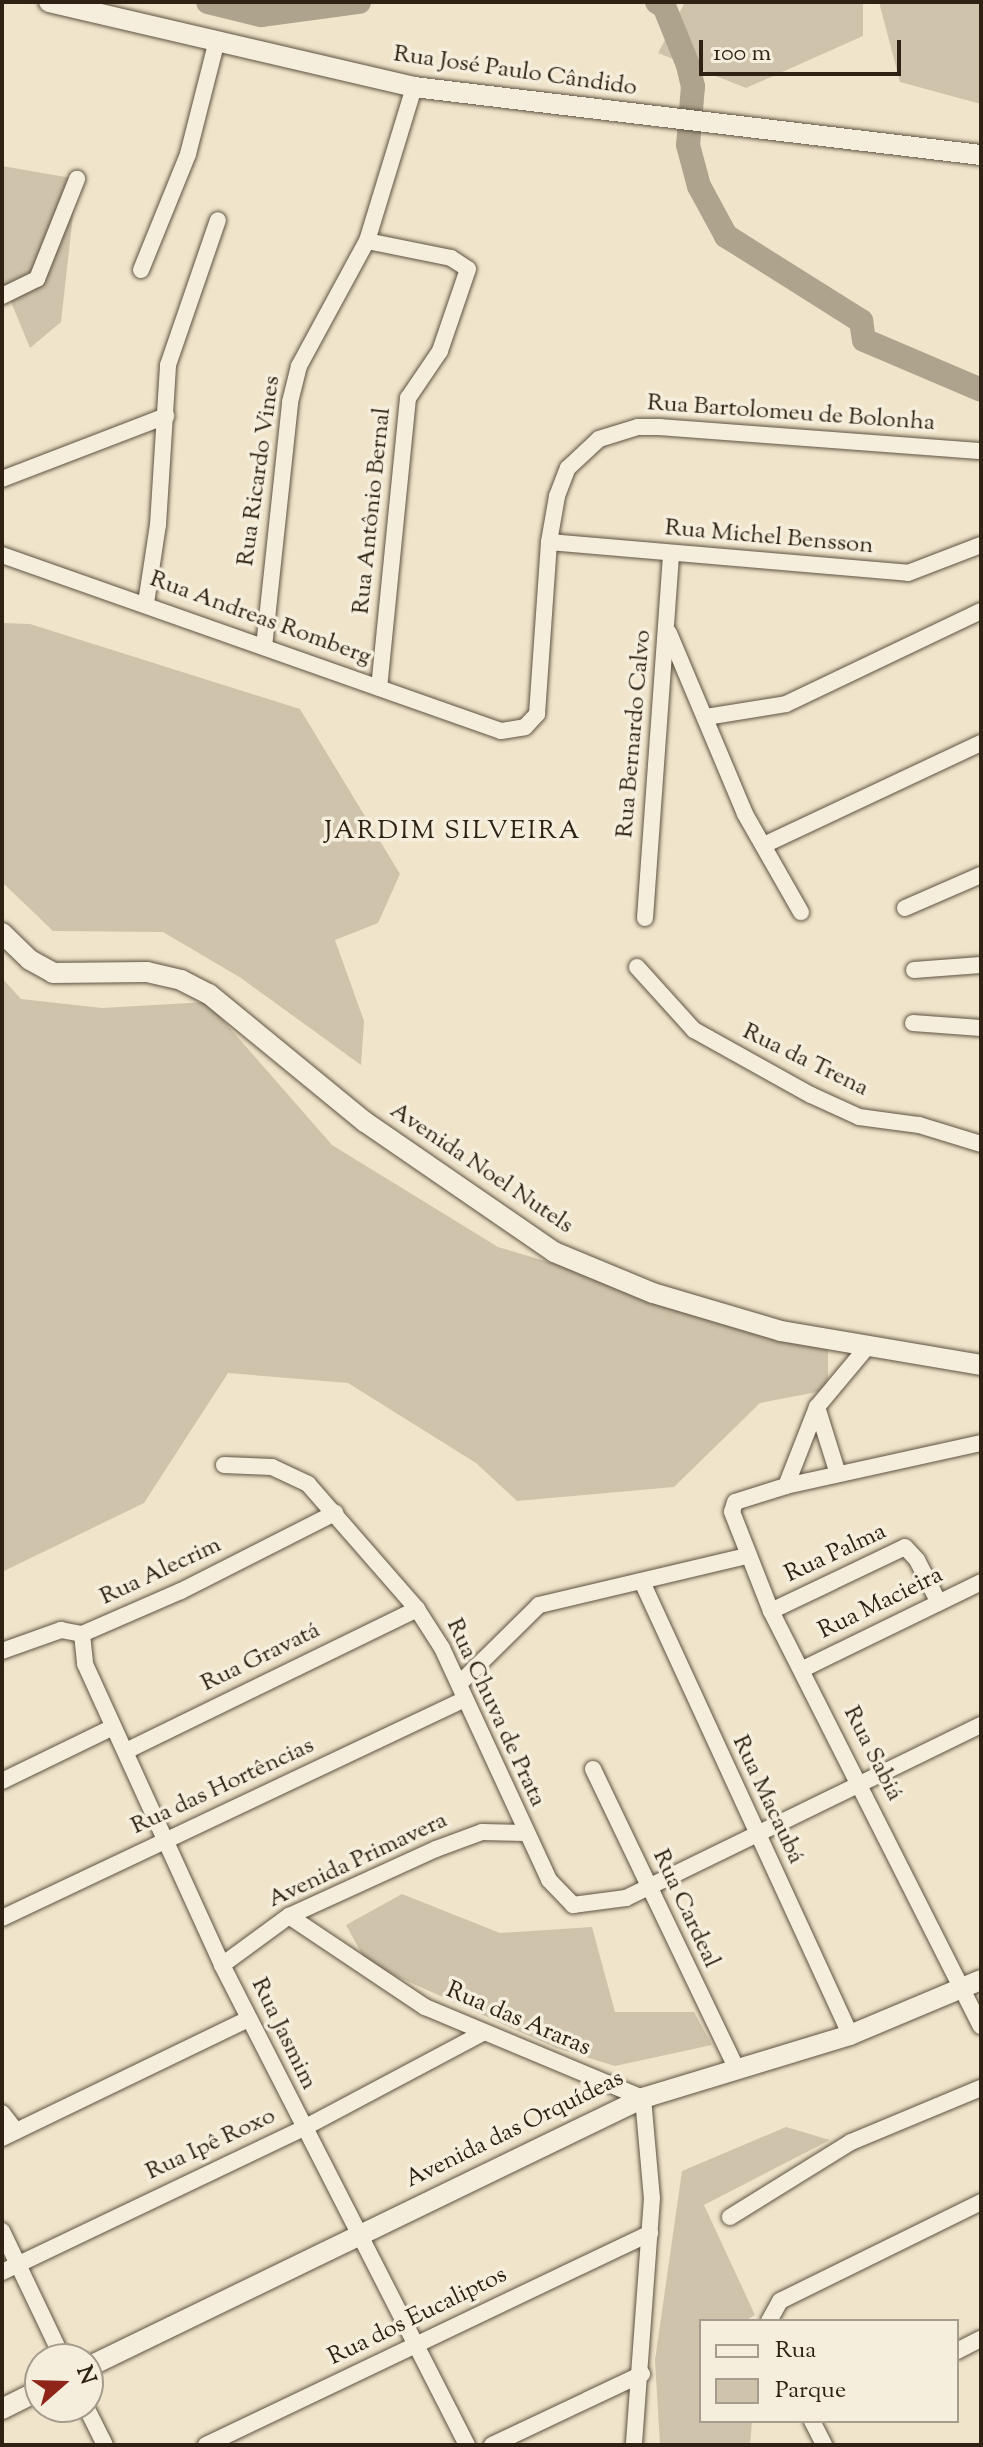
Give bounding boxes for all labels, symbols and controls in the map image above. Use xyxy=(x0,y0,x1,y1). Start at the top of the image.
scale bar xyxy=(703,24,905,74)
text: 100 m xyxy=(713,37,771,71)
street label: Rua José Paulo Cândido xyxy=(391,41,639,103)
street label: Rua Ricardo Vines xyxy=(232,374,288,568)
street label: Rua Bartolomeu de Bolonha xyxy=(646,390,936,438)
street label: Rua Antônio Bernal xyxy=(348,406,398,616)
street label: Rua Michel Bensson xyxy=(663,515,875,561)
street label: Rua Andreas Romberg xyxy=(145,566,375,672)
street label: Rua Bernardo Calvo xyxy=(612,629,658,839)
district label: JARDIM SILVEIRA xyxy=(324,816,582,848)
street label: Rua da Trena xyxy=(737,1018,873,1104)
street label: Avenida Noel Nutels xyxy=(384,1097,578,1241)
street label: Rua Palma xyxy=(781,1518,891,1590)
street label: Rua Alecrim xyxy=(96,1531,226,1613)
street label: Rua Macieira xyxy=(814,1562,948,1646)
street label: Rua Chuva de Prata xyxy=(439,1614,551,1812)
street label: Rua Gravatá xyxy=(197,1617,325,1699)
street label: Rua Sabiá xyxy=(836,1702,908,1806)
street label: Rua Macaubá xyxy=(725,1731,809,1869)
street label: Rua das Hortências xyxy=(127,1732,319,1842)
street label: Avenida Primavera xyxy=(264,1807,452,1915)
street label: Rua Cardeal xyxy=(645,1845,725,1973)
street label: Rua Jasmim xyxy=(244,1974,322,2094)
street label: Rua das Araras xyxy=(442,1977,594,2063)
street label: Avenida das Orquídeas xyxy=(401,2065,629,2195)
street label: Rua Ipê Roxo xyxy=(142,2102,280,2188)
street label: Rua dos Eucaliptos xyxy=(324,2261,512,2373)
legend xyxy=(699,2319,959,2423)
text: Rua xyxy=(775,2334,816,2368)
north arrow xyxy=(24,2343,104,2423)
text: N xyxy=(67,2362,103,2389)
text: Parque xyxy=(775,2374,846,2408)

